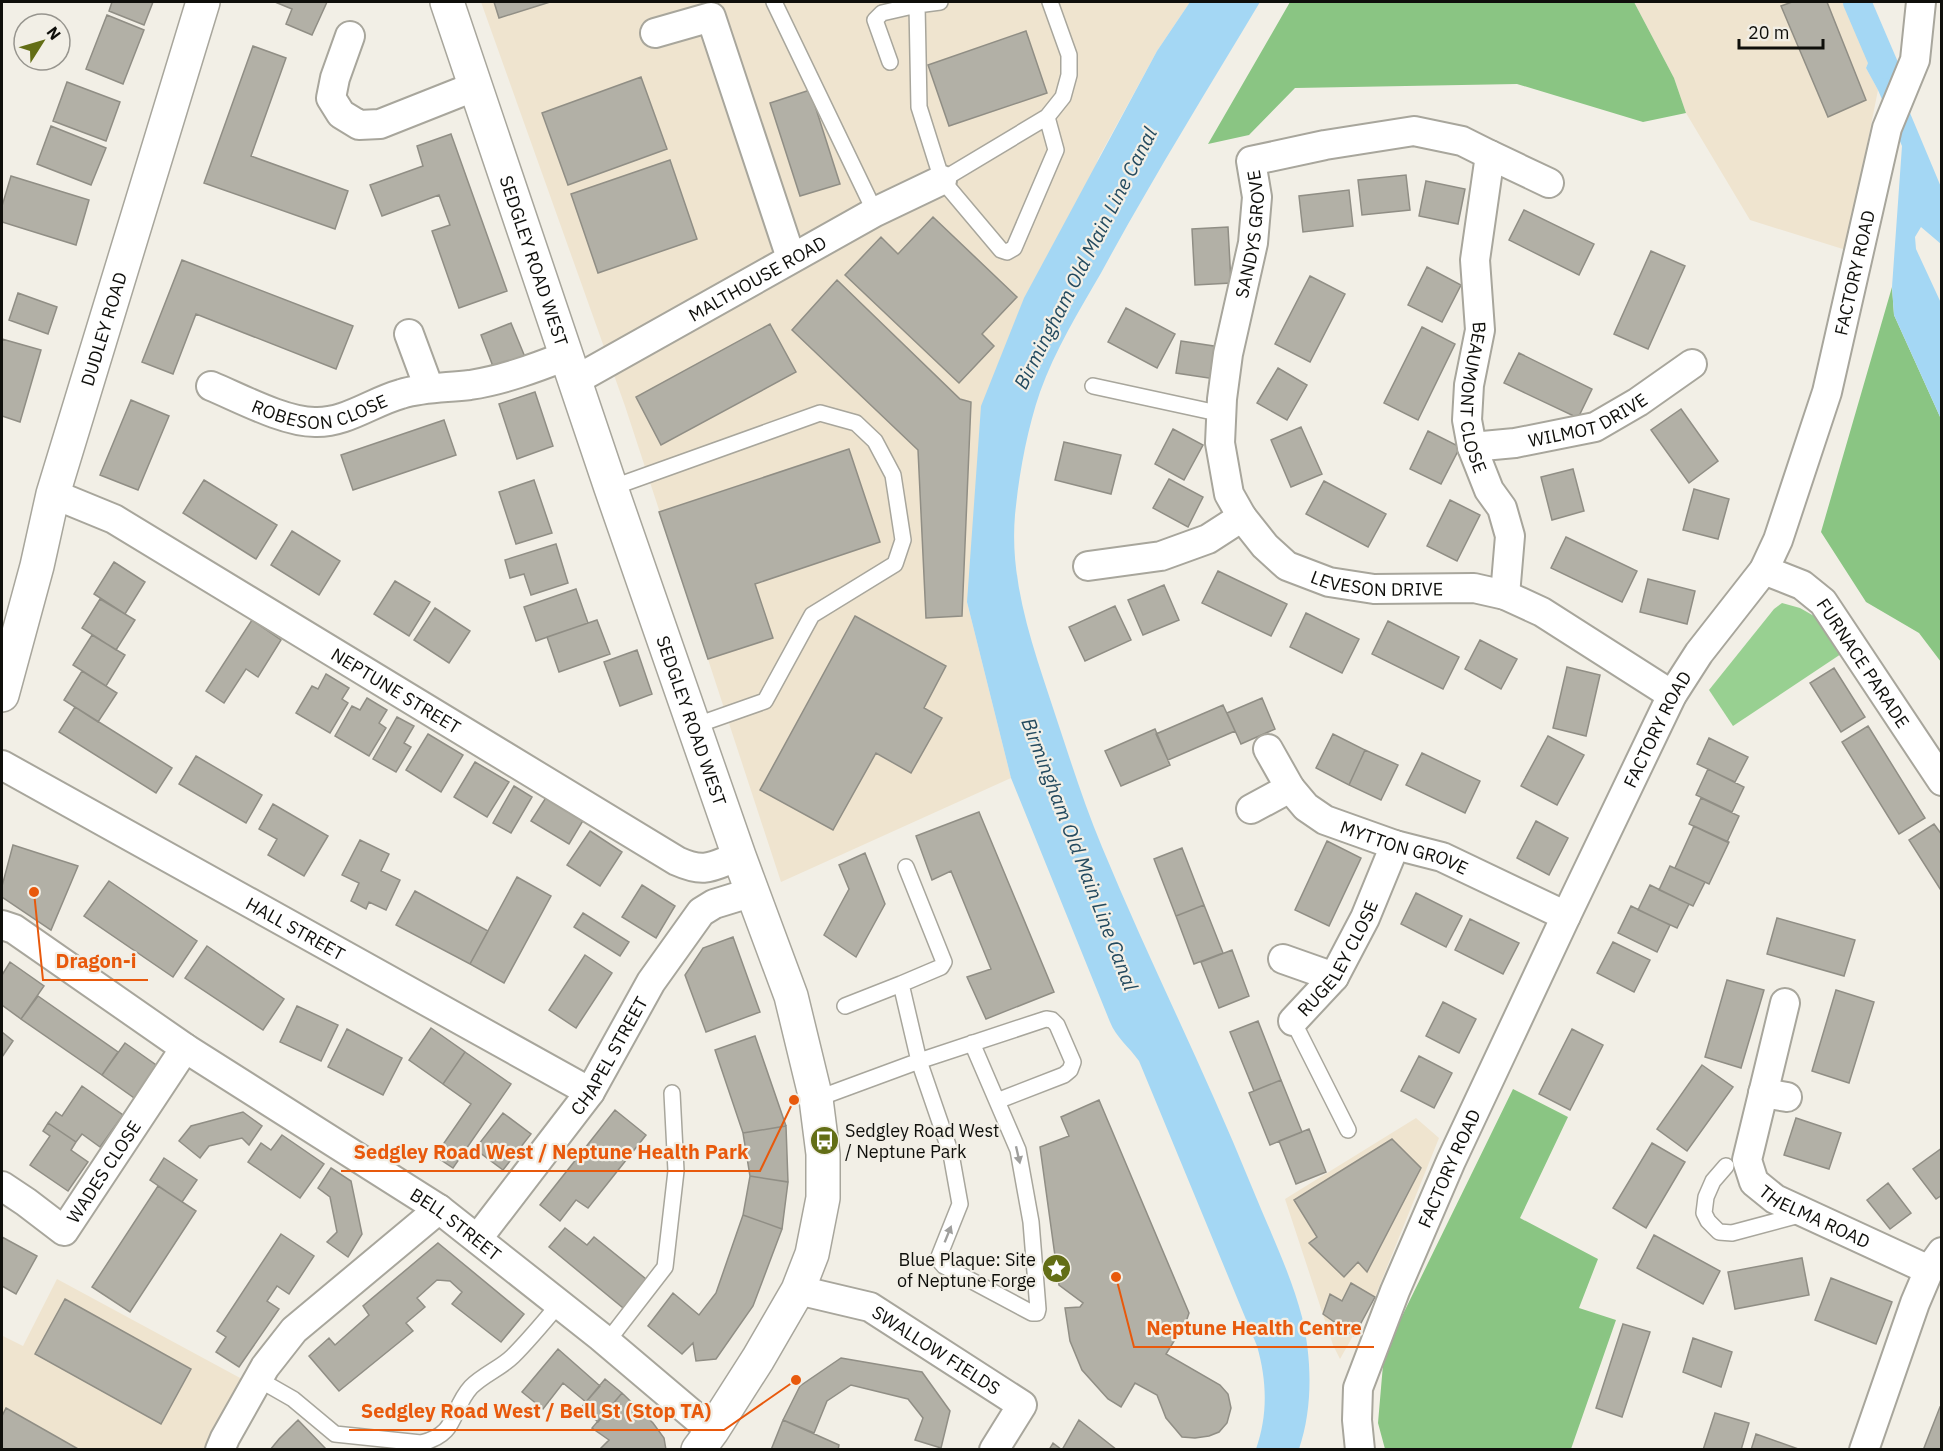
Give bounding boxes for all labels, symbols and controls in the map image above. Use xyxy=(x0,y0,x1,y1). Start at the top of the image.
north arrow xyxy=(12,12,72,72)
scale bar xyxy=(1739,12,1823,50)
text: 20 m xyxy=(1748,21,1790,44)
text: N xyxy=(43,22,65,44)
water label: Birmingham Old Main Line Canal xyxy=(1007,122,1163,393)
street label: SANDYS GROVE xyxy=(1229,169,1269,300)
street label: SEDGLEY ROAD WEST xyxy=(495,172,574,349)
street label: FACTORY ROAD xyxy=(1829,208,1879,337)
street label: MALTHOUSE ROAD xyxy=(684,230,830,326)
street label: DUDLEY ROAD xyxy=(75,269,132,389)
street label: BEAUMONT CLOSE xyxy=(1455,321,1493,476)
street label: WILMOT DRIVE xyxy=(1526,388,1652,452)
street label: ROBESON CLOSE xyxy=(249,389,391,434)
street label: LEVESON DRIVE xyxy=(1308,565,1443,600)
street label: FURNACE PARADE xyxy=(1812,594,1915,732)
street label: SEDGLEY ROAD WEST xyxy=(652,632,732,808)
street label: NEPTUNE STREET xyxy=(327,642,465,738)
street label: FACTORY ROAD xyxy=(1618,666,1696,791)
water label: Birmingham Old Main Line Canal xyxy=(1015,714,1145,995)
street label: MYTTON GROVE xyxy=(1337,815,1472,879)
street label: HALL STREET xyxy=(242,892,349,965)
street label: RUGELEY CLOSE xyxy=(1292,897,1383,1021)
callout: Dragon-i xyxy=(43,942,148,980)
text: Dragon-i xyxy=(55,947,137,974)
street label: CHAPEL STREET xyxy=(565,992,652,1119)
street label: FACTORY ROAD xyxy=(1412,1105,1485,1231)
street label: WADES CLOSE xyxy=(61,1116,146,1227)
place label: Sedgley Road West / Neptune Park xyxy=(845,1119,999,1163)
bus stop icon: Sedgley Road West / Neptune Park xyxy=(808,1124,840,1156)
callout: Sedgley Road West / Neptune Health Park xyxy=(341,1133,760,1171)
text: Sedgley Road West / Neptune Health Park xyxy=(353,1138,749,1165)
one-way arrow xyxy=(1014,1146,1024,1164)
street label: THELMA ROAD xyxy=(1755,1179,1874,1253)
street label: BELL STREET xyxy=(406,1182,506,1265)
one-way arrow xyxy=(943,1225,953,1243)
place label: Blue Plaque: Site of Neptune Forge xyxy=(897,1248,1036,1292)
place icon: Blue Plaque: Site of Neptune Forge xyxy=(1041,1253,1073,1285)
street label: SWALLOW FIELDS xyxy=(868,1300,1005,1400)
callout: Neptune Health Centre xyxy=(1134,1309,1374,1347)
text: Neptune Health Centre xyxy=(1146,1314,1362,1341)
callout: Sedgley Road West / Bell St (Stop TA) xyxy=(349,1392,724,1430)
text: Sedgley Road West / Bell St (Stop TA) xyxy=(361,1397,711,1424)

